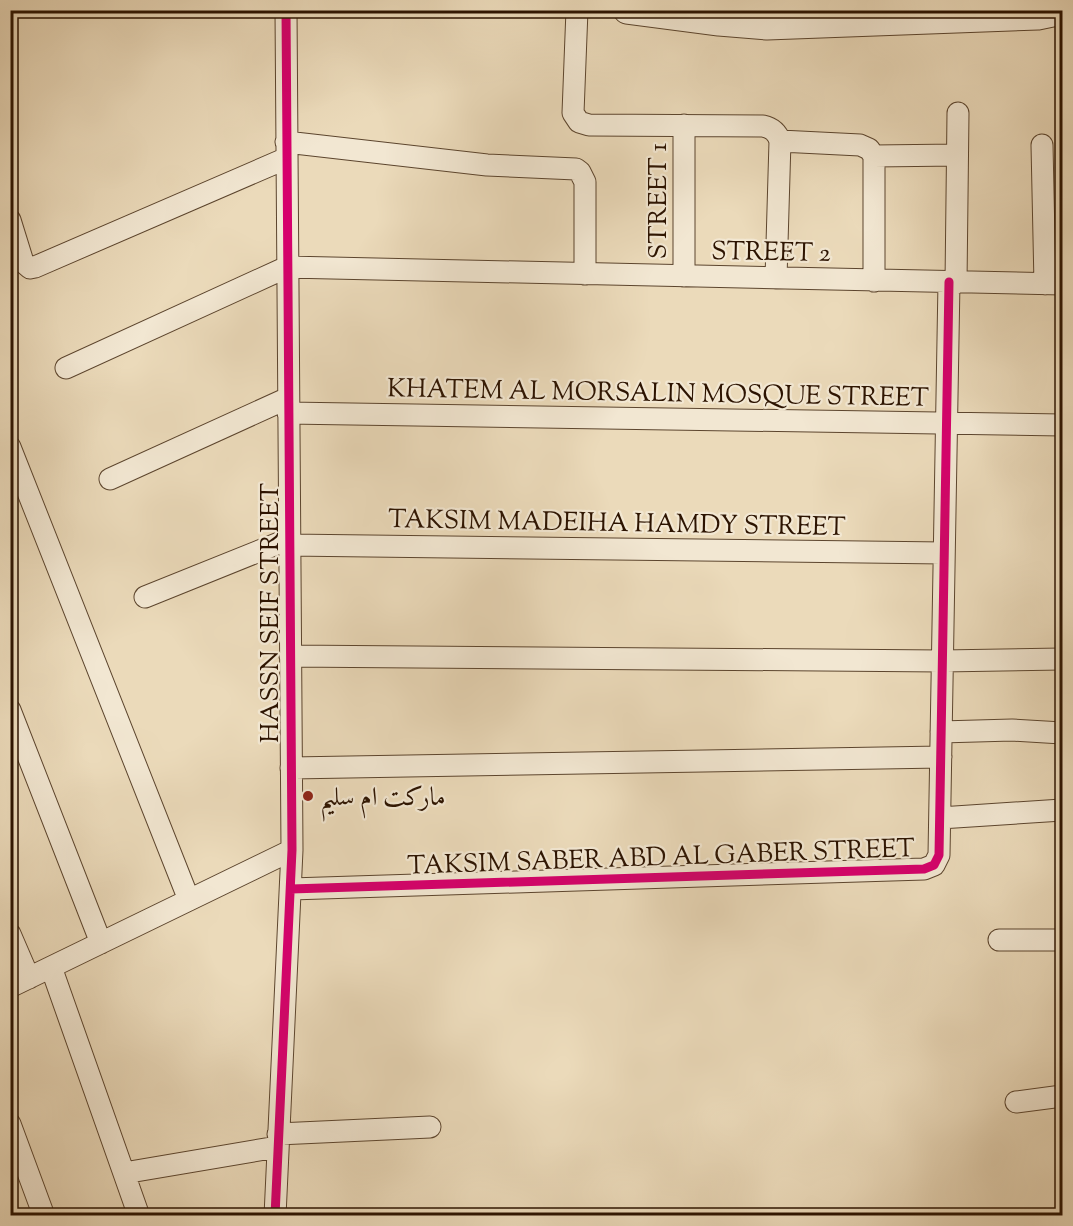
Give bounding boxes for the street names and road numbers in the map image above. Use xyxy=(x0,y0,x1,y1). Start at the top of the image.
street label: STREET 1 xyxy=(641,143,678,259)
street label: STREET 2 xyxy=(711,234,831,273)
street label: KHATEM AL MORSALIN MOSQUE STREET xyxy=(387,371,929,418)
street label: HASSN SEIF STREET xyxy=(253,483,290,743)
street label: TAKSIM MADEIHA HAMDY STREET xyxy=(388,502,846,547)
street label: TAKSIM SABER ABD AL GABER STREET xyxy=(407,831,916,886)

